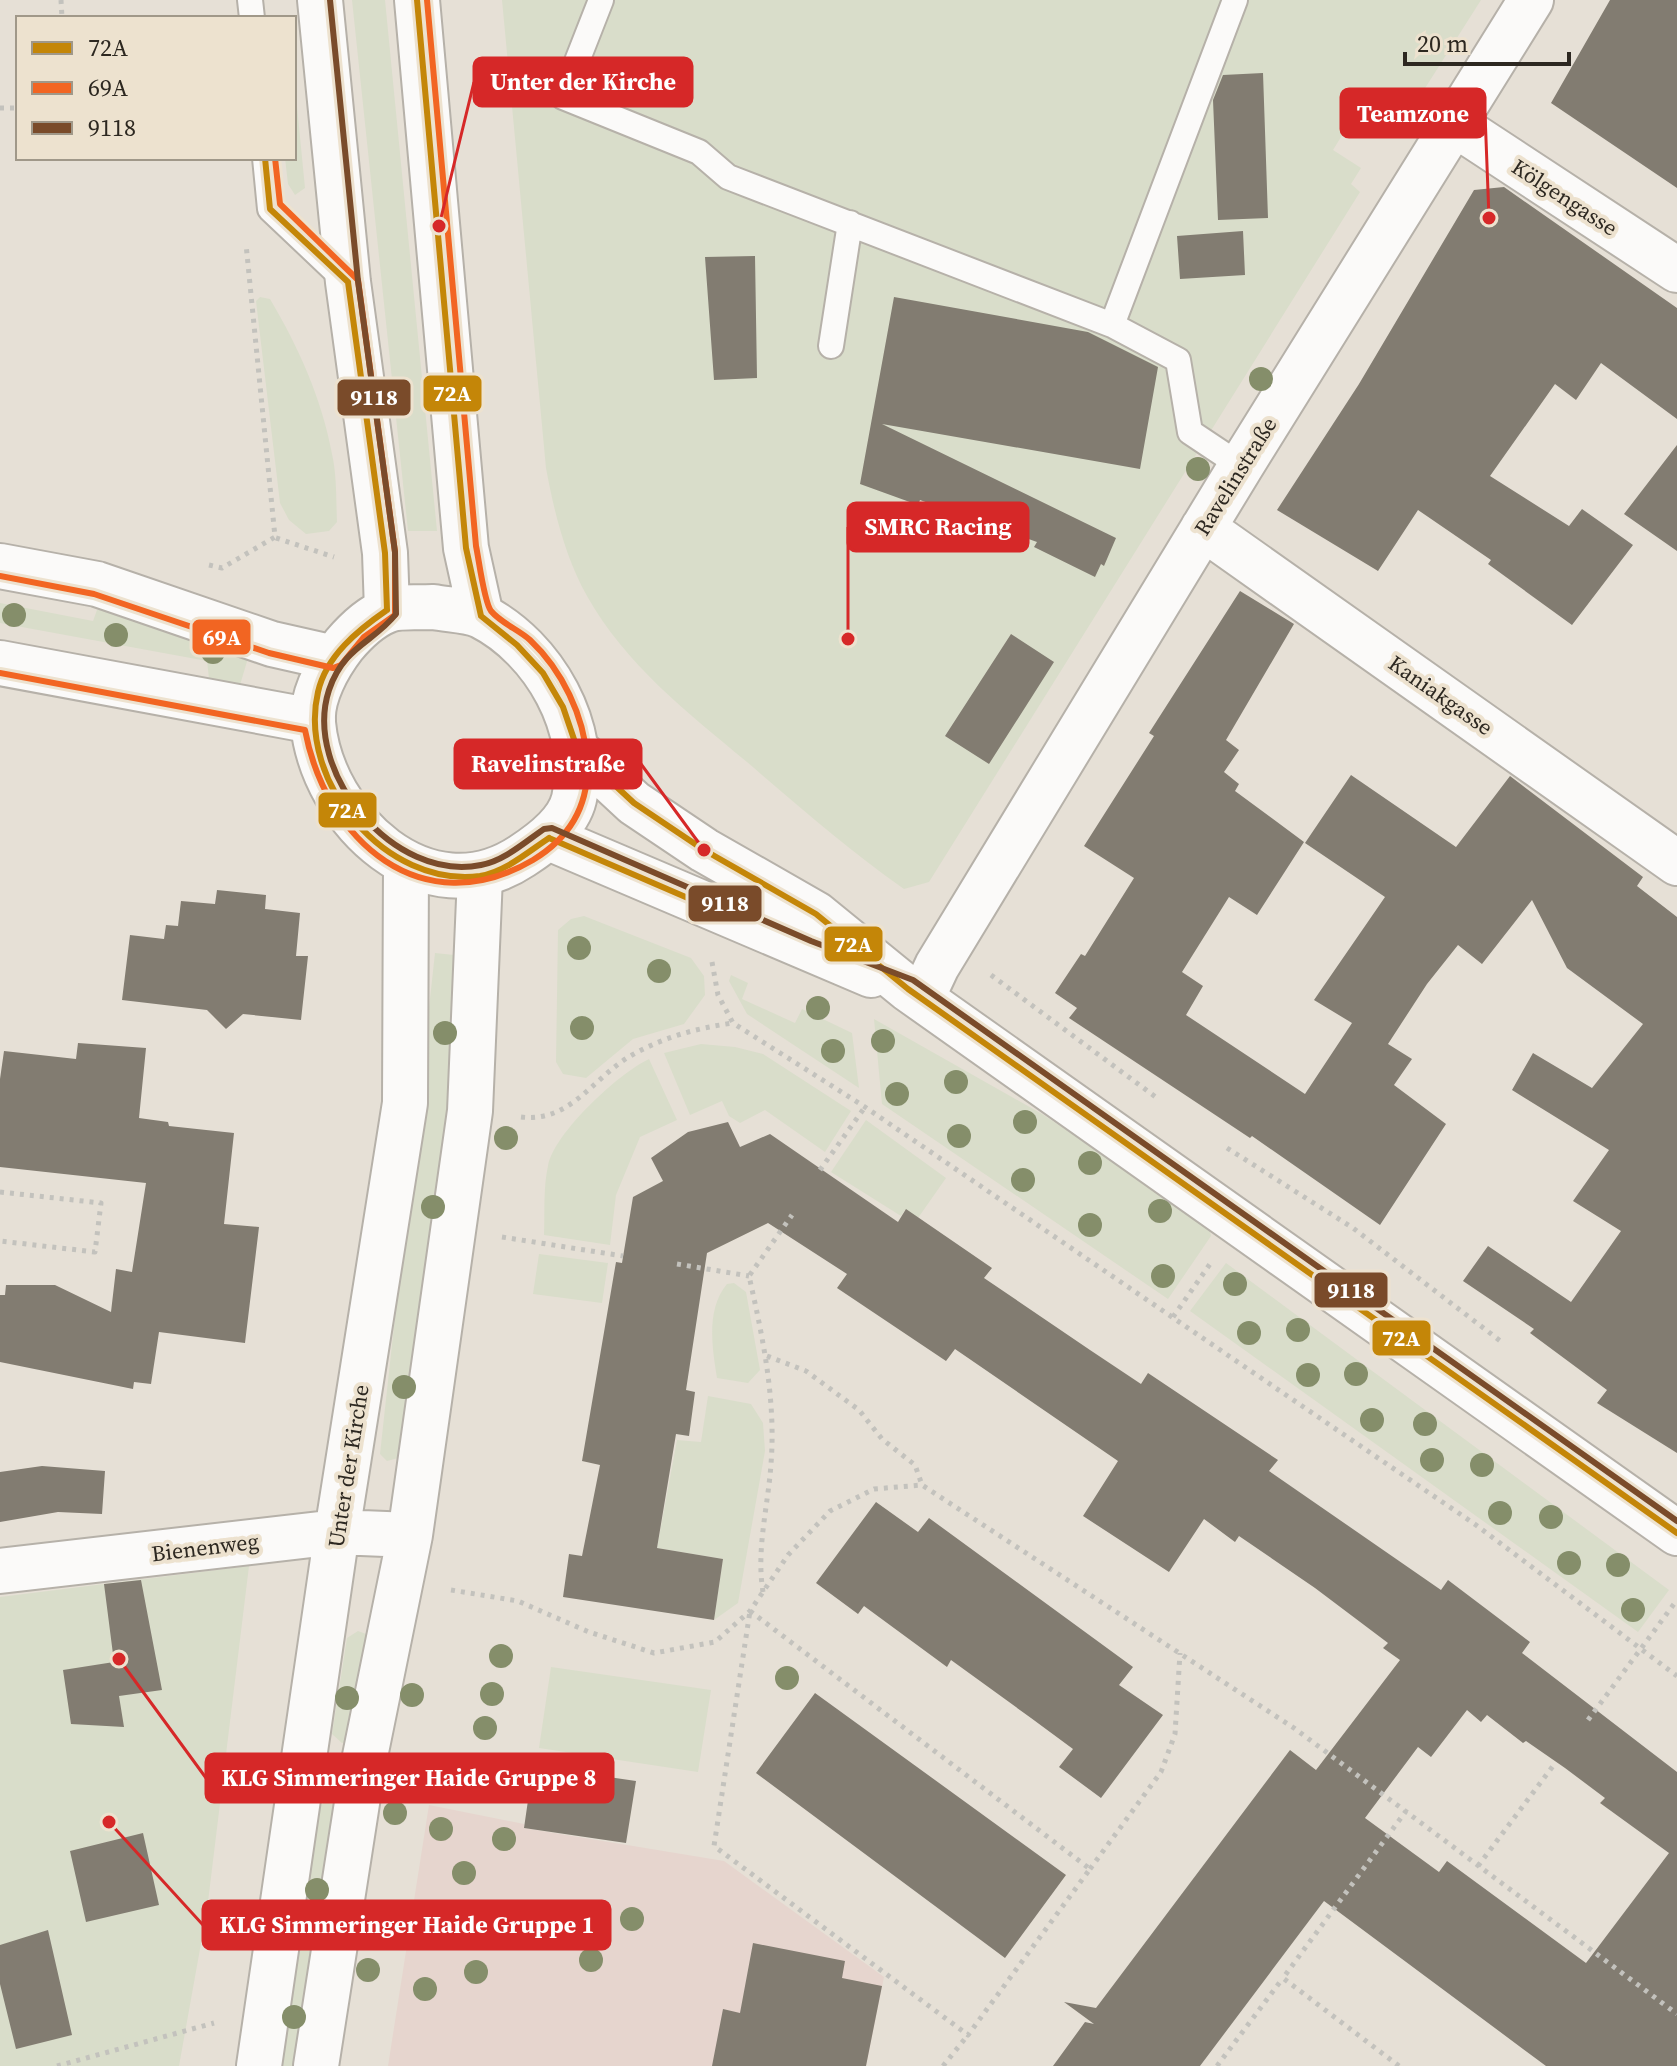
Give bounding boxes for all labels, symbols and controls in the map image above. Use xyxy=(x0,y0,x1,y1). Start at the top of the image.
legend xyxy=(16,16,296,160)
scale bar xyxy=(1405,16,1569,66)
text: 20 m xyxy=(1417,27,1468,60)
text: 72A xyxy=(88,31,128,64)
callout: Unter der Kirche xyxy=(474,58,692,106)
text: Unter der Kirche xyxy=(490,65,676,98)
text: 69A xyxy=(88,71,128,104)
callout: Teamzone xyxy=(1341,89,1485,137)
text: Teamzone xyxy=(1357,97,1469,130)
text: 9118 xyxy=(88,111,136,144)
street label: Kölgengasse xyxy=(1506,152,1624,242)
line badge: 72A xyxy=(422,374,483,413)
line badge: 9118 xyxy=(336,378,412,417)
text: 72A xyxy=(433,378,471,408)
text: 9118 xyxy=(350,382,398,412)
street label: Ravelinstraße xyxy=(1187,411,1283,541)
callout: SMRC Racing xyxy=(848,503,1028,551)
text: SMRC Racing xyxy=(864,510,1012,543)
line badge: 69A xyxy=(191,618,252,656)
text: 69A xyxy=(203,622,241,652)
street label: Kaniakgasse xyxy=(1383,648,1499,742)
callout: Ravelinstraße xyxy=(455,740,641,788)
text: Ravelinstraße xyxy=(471,747,625,780)
line badge: 72A xyxy=(317,791,378,829)
text: 72A xyxy=(328,795,366,825)
line badge: 9118 xyxy=(687,884,763,923)
text: 9118 xyxy=(701,888,749,918)
line badge: 72A xyxy=(823,925,884,963)
text: 72A xyxy=(834,929,872,959)
line badge: 9118 xyxy=(1313,1271,1389,1309)
text: 9118 xyxy=(1327,1275,1375,1305)
line badge: 72A xyxy=(1371,1319,1432,1357)
text: 72A xyxy=(1382,1323,1420,1353)
street label: Unter der Kirche xyxy=(320,1382,376,1550)
street label: Bienenweg xyxy=(150,1526,260,1568)
callout: KLG Simmeringer Haide Gruppe 8 xyxy=(206,1754,613,1802)
text: KLG Simmeringer Haide Gruppe 8 xyxy=(222,1761,597,1794)
callout: KLG Simmeringer Haide Gruppe 1 xyxy=(203,1901,610,1949)
text: KLG Simmeringer Haide Gruppe 1 xyxy=(220,1908,595,1941)

